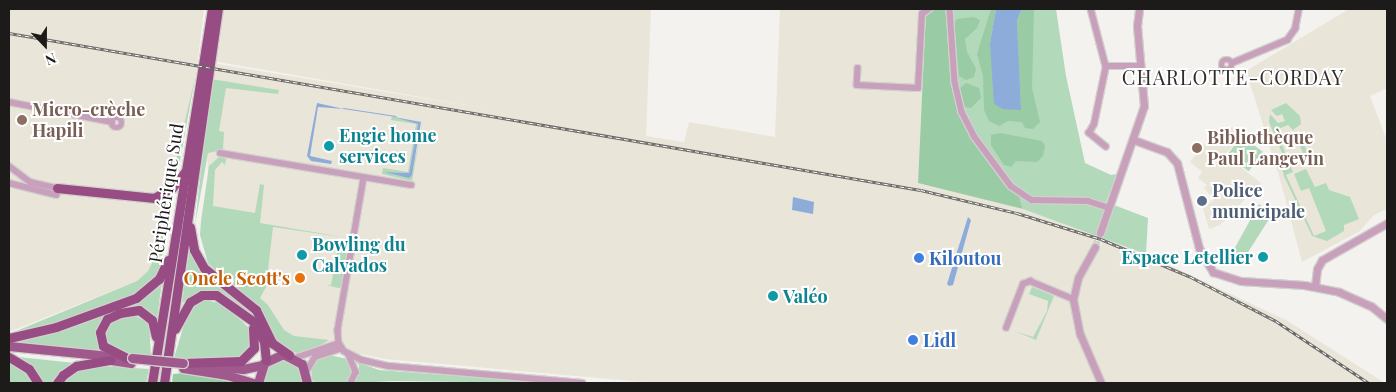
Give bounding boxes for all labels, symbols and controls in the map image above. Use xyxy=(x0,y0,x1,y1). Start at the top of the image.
north arrow xyxy=(20,20,70,70)
text: N xyxy=(43,49,59,70)
district label: CHARLOTTE-CORDAY xyxy=(1120,64,1346,88)
place label: Micro-crèche Hapili xyxy=(32,99,145,142)
marker: Micro-crèche Hapili xyxy=(16,114,28,126)
street label: Périphérique Sud xyxy=(144,122,188,264)
place label: Engie home services xyxy=(339,125,437,168)
place label: Bibliothèque Paul Langevin xyxy=(1207,127,1324,170)
marker: Engie home services xyxy=(323,140,335,152)
marker: Bibliothèque Paul Langevin xyxy=(1191,142,1203,154)
place label: Police municipale xyxy=(1212,180,1305,222)
marker: Police municipale xyxy=(1196,195,1208,207)
place label: Bowling du Calvados xyxy=(312,234,406,276)
place label: Espace Letellier xyxy=(1121,246,1253,268)
place label: Kiloutou xyxy=(929,247,1001,269)
marker: Bowling du Calvados xyxy=(296,249,308,261)
marker: Espace Letellier xyxy=(1257,251,1269,263)
marker: Kiloutou xyxy=(913,252,925,264)
place label: Oncle Scott's xyxy=(183,267,290,289)
marker: Oncle Scott's xyxy=(294,272,306,284)
place label: Valéo xyxy=(783,285,828,307)
marker: Valéo xyxy=(767,290,779,302)
place label: Lidl xyxy=(923,329,956,351)
marker: Lidl xyxy=(907,334,919,346)

